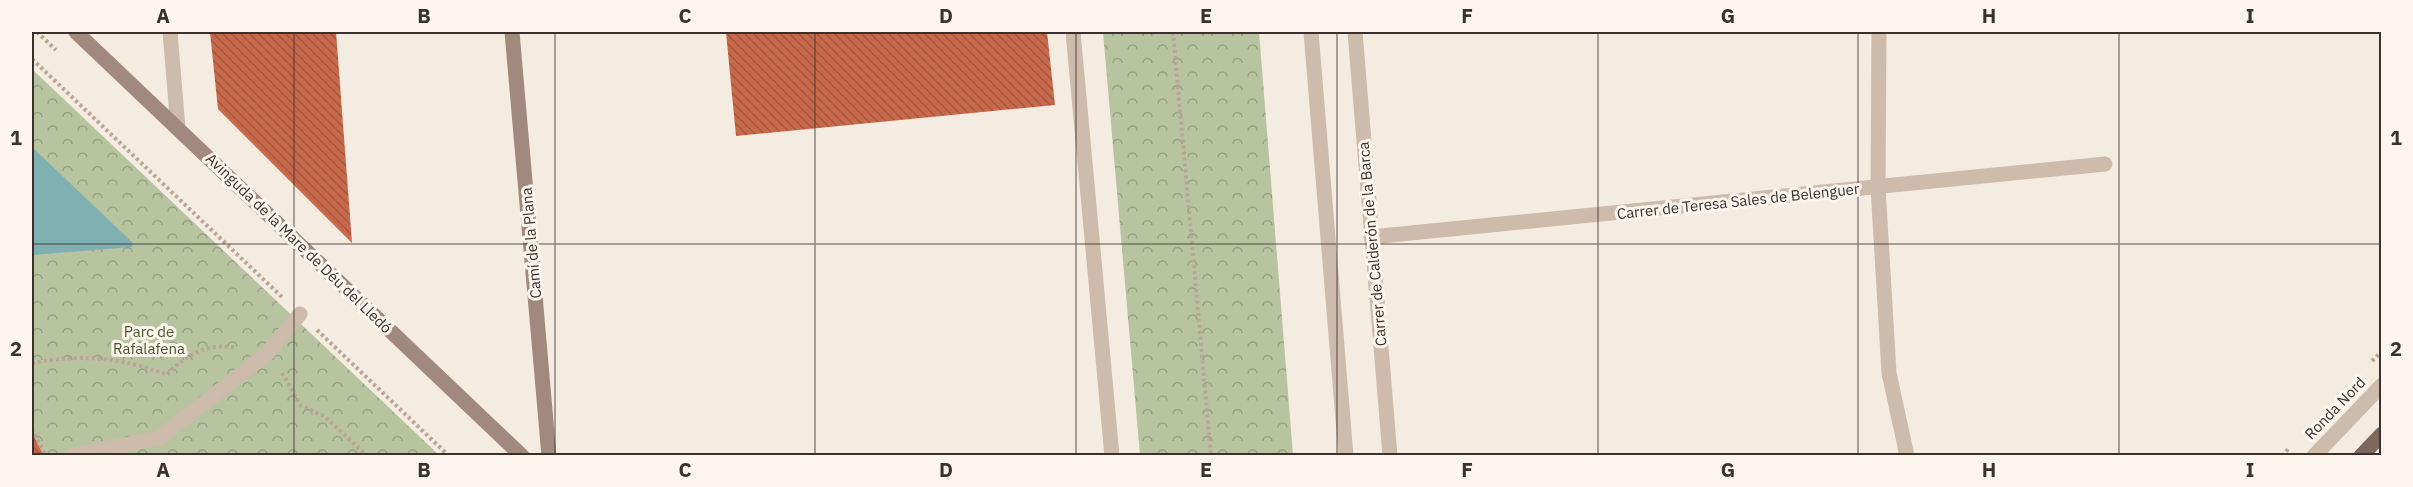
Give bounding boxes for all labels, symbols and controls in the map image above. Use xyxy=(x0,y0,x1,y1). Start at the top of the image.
text: A xyxy=(156,2,170,29)
text: B xyxy=(417,2,431,29)
text: C xyxy=(678,2,692,29)
text: D xyxy=(939,2,953,29)
text: E xyxy=(1200,2,1212,29)
text: F xyxy=(1461,2,1473,29)
text: G xyxy=(1721,2,1735,29)
text: H xyxy=(1982,2,1996,29)
text: I xyxy=(2246,2,2254,29)
text: 1 xyxy=(10,124,22,151)
text: 1 xyxy=(2390,124,2402,151)
street label: Carrer de Calderón de la Barca xyxy=(1354,141,1390,347)
street label: Avinguda de la Mare de Déu del Lledó xyxy=(202,149,396,337)
street label: Carrer de Teresa Sales de Belenguer xyxy=(1616,179,1861,223)
street label: Camí de la Plana xyxy=(517,187,545,299)
park label: Parc de Rafalafena xyxy=(113,322,185,358)
text: 2 xyxy=(10,335,22,362)
text: 2 xyxy=(2390,335,2402,362)
street label: Ronda Nord xyxy=(2300,373,2370,443)
text: A xyxy=(156,456,170,483)
text: B xyxy=(417,456,431,483)
text: C xyxy=(678,456,692,483)
text: D xyxy=(939,456,953,483)
text: E xyxy=(1200,456,1212,483)
text: F xyxy=(1461,456,1473,483)
text: G xyxy=(1721,456,1735,483)
text: H xyxy=(1982,456,1996,483)
text: I xyxy=(2246,456,2254,483)

